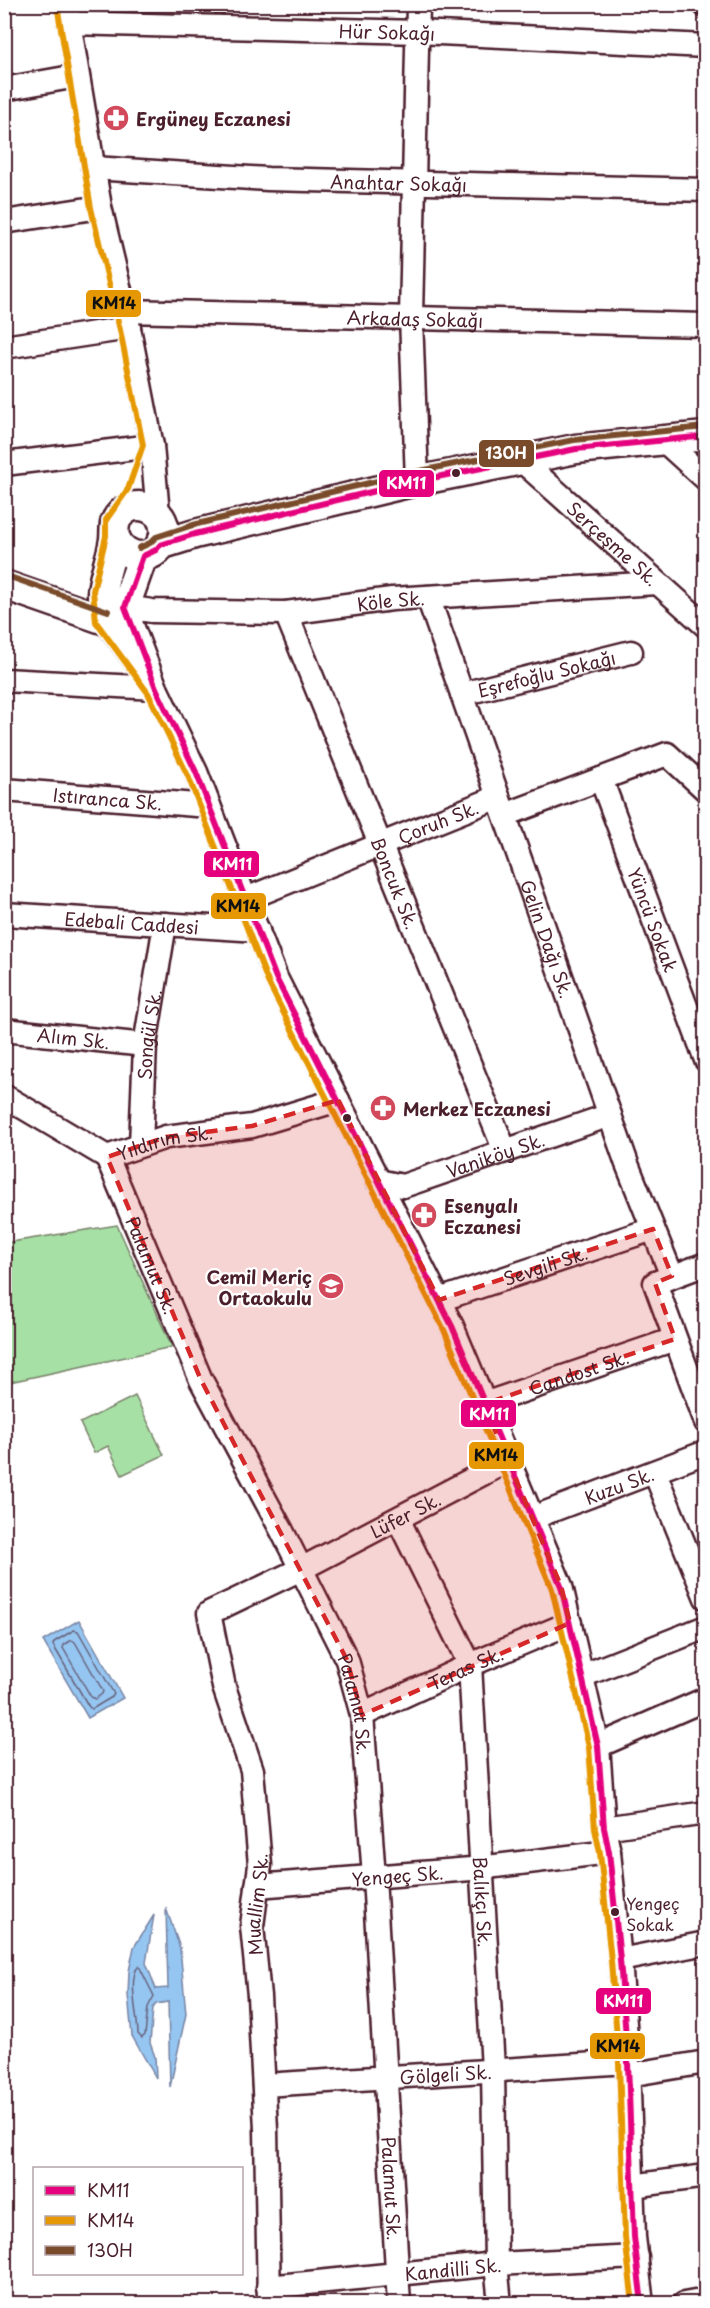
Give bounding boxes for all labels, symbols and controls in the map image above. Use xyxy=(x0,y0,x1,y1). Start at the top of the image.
street label: Hür Sokağı xyxy=(338,16,436,46)
pharmacy icon: Ergüney Eczanesi xyxy=(101,103,131,133)
place label: Ergüney Eczanesi xyxy=(136,105,291,132)
street label: Anahtar Sokağı xyxy=(330,167,467,197)
line badge: KM14 xyxy=(85,289,142,318)
text: KM14 xyxy=(92,290,136,314)
street label: Arkadaş Sokağı xyxy=(346,303,483,333)
line badge: 130H xyxy=(478,439,535,468)
text: 130H xyxy=(485,440,527,464)
unlabelled marker xyxy=(450,467,462,479)
line badge: KM11 xyxy=(378,469,435,498)
text: KM11 xyxy=(386,470,426,494)
street label: Serçeşme Sk. xyxy=(561,494,665,591)
street label: Köle Sk. xyxy=(355,584,425,617)
street label: Eşrefoğlu Sokağı xyxy=(475,643,618,703)
street label: Istıranca Sk. xyxy=(52,780,163,816)
street label: Çoruh Sk. xyxy=(393,793,482,850)
street label: Boncuk Sk. xyxy=(365,832,427,933)
line badge: KM11 xyxy=(203,850,260,878)
text: KM11 xyxy=(212,851,252,875)
street label: Yüncü Sokak xyxy=(622,863,685,976)
street label: Gelin Dağı Sk. xyxy=(515,876,581,1001)
line badge: KM14 xyxy=(210,892,267,920)
text: KM14 xyxy=(216,893,260,917)
street label: Edebali Caddesi xyxy=(64,904,200,940)
street label: Songül Sk. xyxy=(130,987,168,1080)
street label: Alım Sk. xyxy=(36,1020,111,1055)
pharmacy icon: Merkez Eczanesi xyxy=(368,1093,398,1123)
place label: Merkez Eczanesi xyxy=(403,1095,551,1122)
unlabelled marker xyxy=(341,1112,353,1124)
street label: Yıldırım Sk. xyxy=(113,1118,214,1166)
street label: Vaniköy Sk. xyxy=(442,1125,548,1184)
place label: Esenyalı Eczanesi xyxy=(444,1192,521,1240)
pharmacy icon: Esenyalı Eczanesi xyxy=(409,1200,439,1230)
street label: Palamut Sk. xyxy=(120,1212,185,1318)
street label: Sevgili Sk. xyxy=(499,1238,591,1291)
place label: Cemil Meriç Ortaokulu xyxy=(207,1263,312,1311)
school or university icon: Cemil Meriç Ortaokulu xyxy=(316,1271,346,1301)
street label: Candost Sk. xyxy=(525,1342,632,1401)
line badge: KM11 xyxy=(460,1399,517,1428)
text: KM11 xyxy=(469,1401,509,1425)
line badge: KM14 xyxy=(468,1441,525,1470)
text: KM14 xyxy=(474,1442,518,1466)
street label: Kuzu Sk. xyxy=(580,1460,658,1510)
street label: Lüfer Sk. xyxy=(365,1485,445,1544)
street label: Teras Sk. xyxy=(424,1639,507,1696)
street label: Palamut Sk. xyxy=(332,1648,378,1756)
street label: Muallim Sk. xyxy=(238,1853,274,1957)
street label: Balıkçı Sk. xyxy=(467,1856,500,1948)
street label: Yengeç Sk. xyxy=(351,1858,445,1892)
place label: Yengeç Sokak xyxy=(626,1891,679,1936)
marker: Yengeç Sokak xyxy=(609,1906,621,1918)
line badge: KM11 xyxy=(595,1987,652,2015)
text: KM11 xyxy=(603,1988,643,2012)
line badge: KM14 xyxy=(589,2032,646,2060)
text: KM14 xyxy=(596,2033,640,2057)
street label: Gölgeli Sk. xyxy=(399,2057,493,2090)
street label: Palamut Sk. xyxy=(376,2135,409,2241)
legend xyxy=(33,2167,243,2275)
text: KM11 xyxy=(87,2176,130,2203)
text: KM14 xyxy=(87,2206,135,2233)
text: 130H xyxy=(87,2236,133,2263)
street label: Kandilli Sk. xyxy=(403,2250,502,2287)

